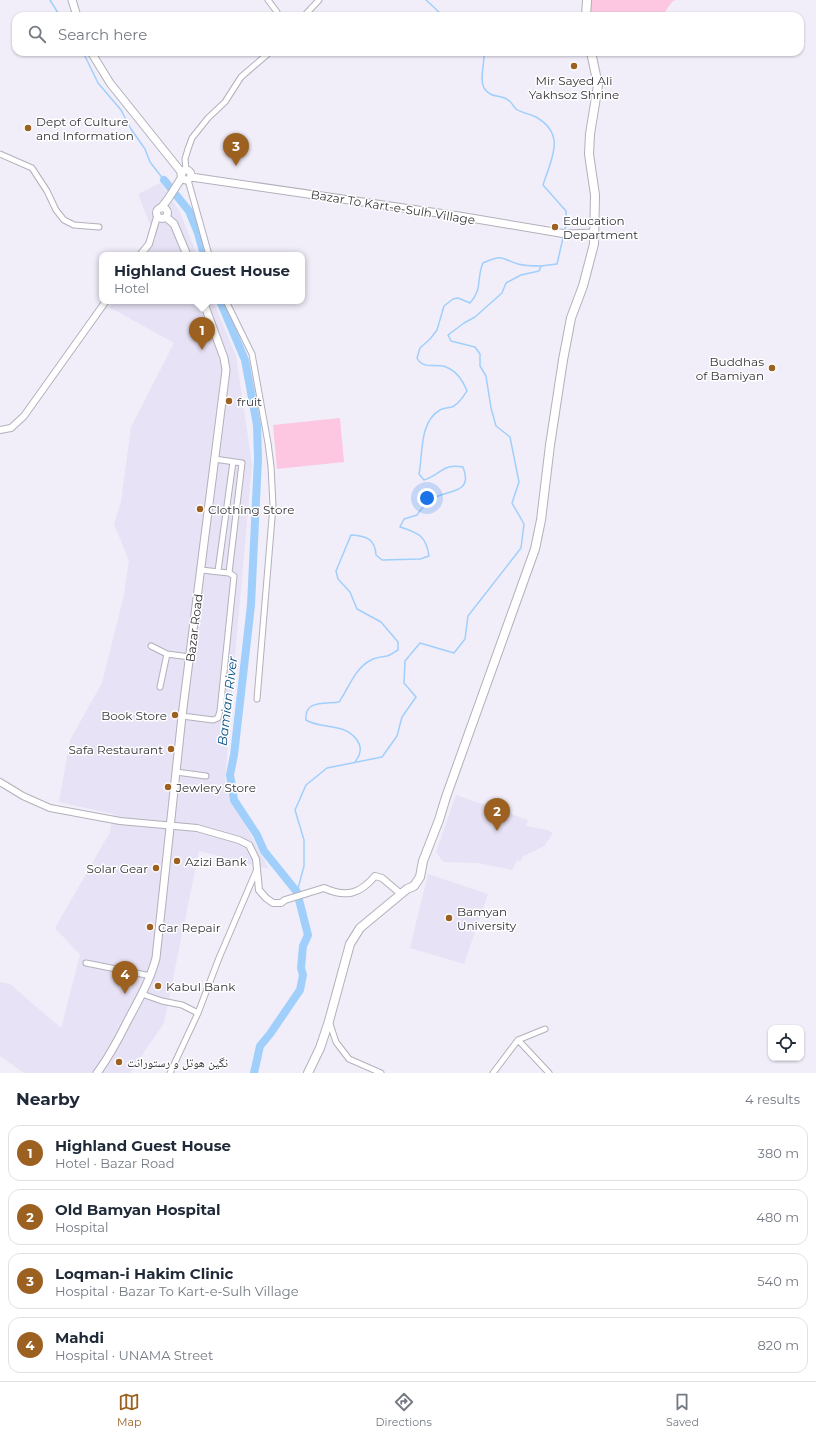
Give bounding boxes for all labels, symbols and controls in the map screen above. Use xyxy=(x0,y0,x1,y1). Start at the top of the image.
search box xyxy=(12,12,804,56)
icon: search xyxy=(26,23,48,45)
text: Search here xyxy=(58,25,147,44)
marker: Mir Sayed Ali Yakhsoz Shrine xyxy=(569,61,579,71)
place label: Mir Sayed Ali Yakhsoz Shrine xyxy=(529,73,619,102)
place label: Dept of Culture and Information xyxy=(36,114,134,143)
marker: Dept of Culture and Information xyxy=(23,123,33,133)
pin: 3 xyxy=(223,133,249,166)
street label: Bazar To Kart-e-Sulh Village xyxy=(310,187,476,227)
place label: Education Department xyxy=(563,213,638,242)
marker: Education Department xyxy=(550,222,560,232)
popup xyxy=(99,252,305,304)
text: Highland Guest House xyxy=(114,261,290,280)
text: Hotel xyxy=(114,280,149,296)
pin: 1 xyxy=(189,317,215,350)
place label: Buddhas of Bamiyan xyxy=(696,354,764,383)
marker: Buddhas of Bamiyan xyxy=(767,363,777,373)
place label: fruit xyxy=(237,394,262,409)
marker: fruit xyxy=(224,396,234,406)
your location xyxy=(417,488,437,508)
place label: Clothing Store xyxy=(208,502,294,517)
marker: Clothing Store xyxy=(195,504,205,514)
street label: Bazar Road xyxy=(182,593,206,663)
water label: Bamian River xyxy=(214,655,241,747)
place label: Book Store xyxy=(101,708,167,723)
marker: Book Store xyxy=(170,710,180,720)
place label: Safa Restaurant xyxy=(68,742,163,757)
marker: Safa Restaurant xyxy=(166,744,176,754)
place label: Jewlery Store xyxy=(175,780,256,795)
marker: Jewlery Store xyxy=(163,782,173,792)
pin: 2 xyxy=(484,798,510,831)
place label: Azizi Bank xyxy=(185,854,248,869)
marker: Azizi Bank xyxy=(172,856,182,866)
place label: Solar Gear xyxy=(87,861,148,876)
marker: Solar Gear xyxy=(151,863,161,873)
place label: Bamyan University xyxy=(457,904,517,933)
marker: Bamyan University xyxy=(444,913,454,923)
place label: Car Repair xyxy=(158,920,221,935)
marker: Car Repair xyxy=(145,922,155,932)
pin: 4 xyxy=(112,961,138,994)
place label: Kabul Bank xyxy=(166,979,236,994)
marker: Kabul Bank xyxy=(153,981,163,991)
map controls xyxy=(768,1025,804,1061)
button: locate xyxy=(768,1025,804,1061)
place label: نگین هوتل و رستورانت xyxy=(127,1055,228,1070)
marker: نگین هوتل و رستورانت xyxy=(114,1057,124,1067)
text: Nearby xyxy=(16,1089,80,1109)
text: 4 results xyxy=(745,1091,800,1107)
text: Highland Guest House xyxy=(55,1136,231,1155)
text: 1 xyxy=(27,1145,33,1161)
text: 380 m xyxy=(758,1145,799,1161)
text: Hotel · Bazar Road xyxy=(55,1155,175,1171)
text: Old Bamyan Hospital xyxy=(55,1200,220,1219)
text: 2 xyxy=(26,1209,34,1225)
text: 480 m xyxy=(756,1209,799,1225)
text: Hospital xyxy=(55,1219,108,1235)
text: Loqman-i Hakim Clinic xyxy=(55,1264,233,1283)
text: 3 xyxy=(26,1273,34,1289)
text: 540 m xyxy=(757,1273,799,1289)
text: Hospital · Bazar To Kart-e-Sulh Village xyxy=(55,1283,299,1299)
text: Mahdi xyxy=(55,1328,104,1347)
text: 4 xyxy=(26,1337,34,1353)
text: 820 m xyxy=(758,1337,799,1353)
text: Hospital · UNAMA Street xyxy=(55,1347,213,1363)
tab: Map xyxy=(117,1391,141,1429)
tab: Directions xyxy=(376,1391,432,1429)
tab: Saved xyxy=(666,1391,699,1429)

